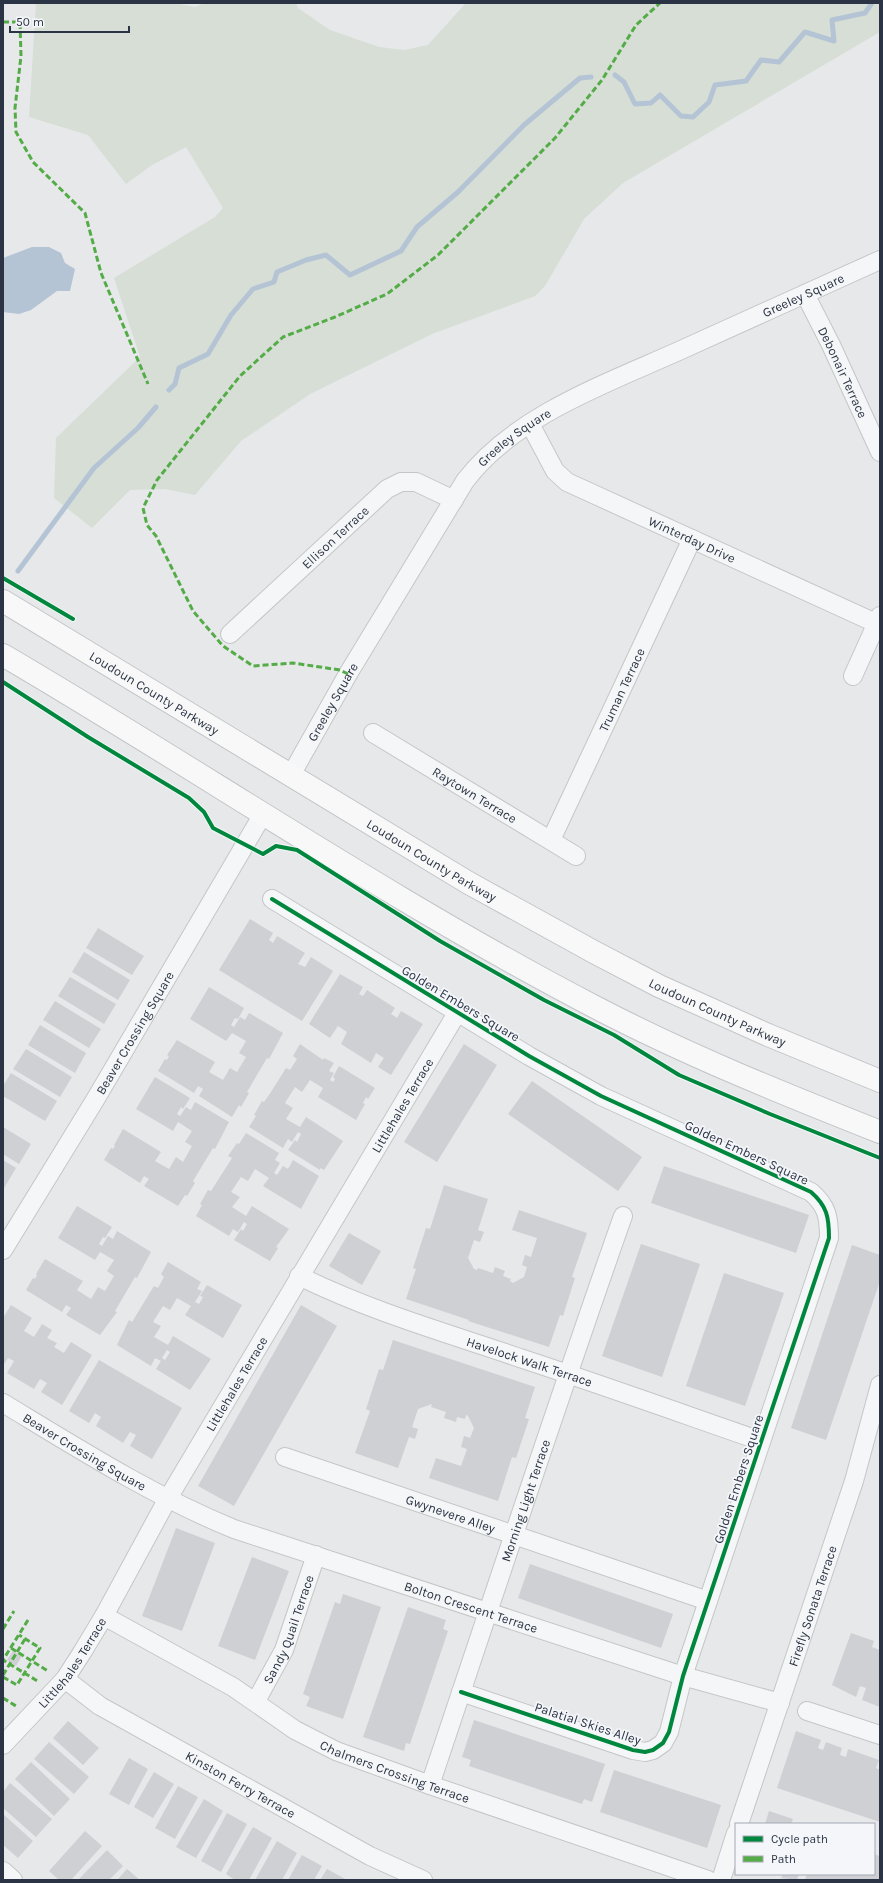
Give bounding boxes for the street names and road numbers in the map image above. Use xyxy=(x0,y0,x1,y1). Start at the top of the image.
street label: Greeley Square xyxy=(760,270,847,320)
street label: Debonair Terrace xyxy=(815,324,870,421)
street label: Greeley Square xyxy=(475,405,554,470)
street label: Ellison Terrace xyxy=(299,503,372,572)
street label: Winterday Drive xyxy=(646,513,738,566)
street label: Truman Terrace xyxy=(596,645,648,734)
street label: Loudoun County Parkway xyxy=(87,648,222,738)
street label: Greeley Square xyxy=(305,660,361,744)
street label: Raytown Terrace xyxy=(430,764,520,826)
street label: Loudoun County Parkway xyxy=(364,816,499,905)
street label: Golden Embers Square xyxy=(399,962,523,1046)
street label: Beaver Crossing Square xyxy=(93,968,177,1097)
street label: Loudoun County Parkway xyxy=(646,975,788,1050)
street label: Littlehales Terrace xyxy=(368,1055,437,1156)
street label: Golden Embers Square xyxy=(682,1117,811,1189)
street label: Littlehales Terrace xyxy=(203,1334,271,1434)
street label: Havelock Walk Terrace xyxy=(465,1334,595,1390)
street label: Beaver Crossing Square xyxy=(20,1410,149,1494)
street label: Golden Embers Square xyxy=(711,1412,767,1546)
street label: Morning Light Terrace xyxy=(498,1437,553,1564)
street label: Gwynevere Alley xyxy=(404,1492,497,1536)
street label: Firefly Sonata Terrace xyxy=(785,1543,840,1669)
street label: Sandy Quail Terrace xyxy=(260,1573,317,1686)
street label: Bolton Crescent Terrace xyxy=(402,1578,540,1636)
street label: Littlehales Terrace xyxy=(35,1615,110,1711)
street label: Palatial Skies Alley xyxy=(533,1699,643,1748)
street label: Chalmers Crossing Terrace xyxy=(317,1737,472,1806)
street label: Kinston Ferry Terrace xyxy=(183,1748,298,1821)

